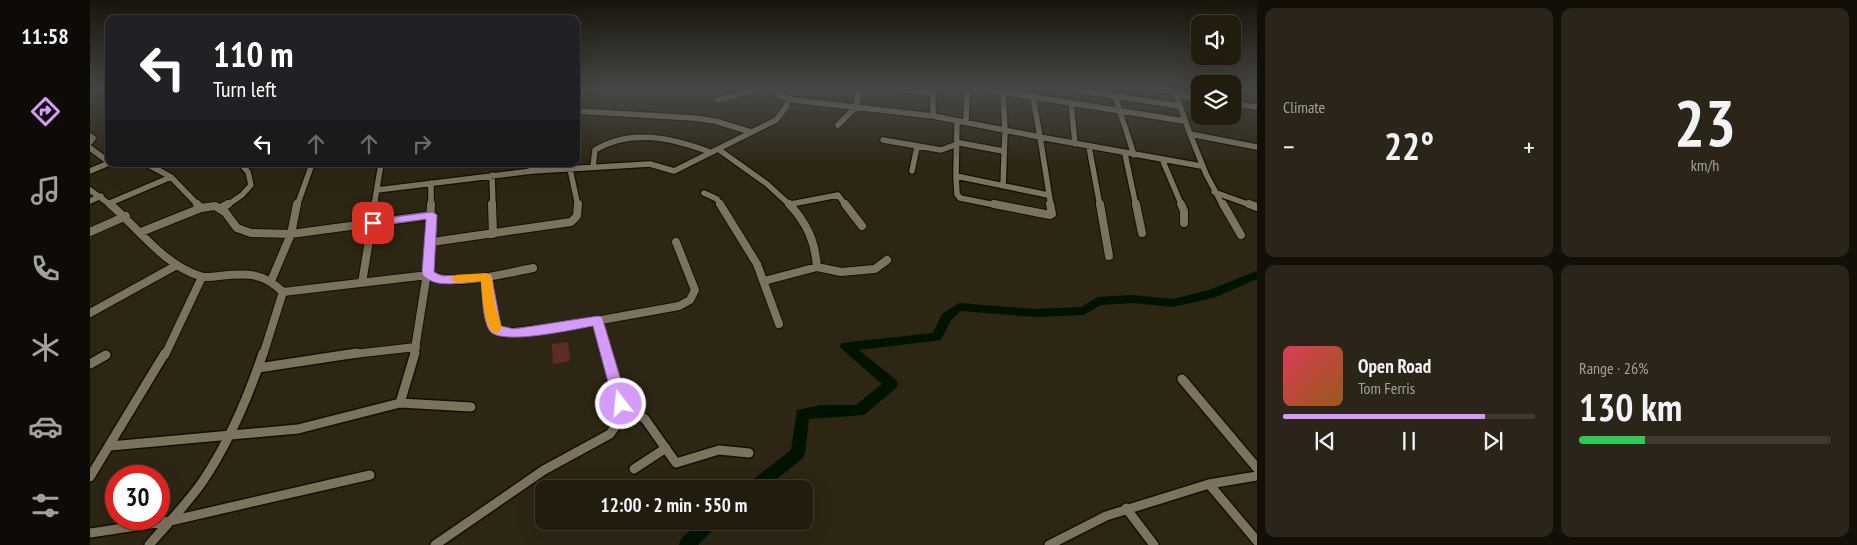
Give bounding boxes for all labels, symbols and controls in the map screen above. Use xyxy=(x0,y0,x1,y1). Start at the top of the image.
map controls xyxy=(1191,15,1241,125)
button: sound xyxy=(1191,15,1241,65)
text: 11:58 xyxy=(21,22,69,50)
text: 110 m xyxy=(213,31,294,77)
icon: left xyxy=(130,35,195,100)
text: Turn left xyxy=(213,75,277,103)
button: layers xyxy=(1191,75,1241,125)
text: 23 xyxy=(1674,80,1736,164)
icon: directions xyxy=(28,94,63,129)
text: Climate xyxy=(1283,97,1325,117)
text: 22° xyxy=(1384,121,1434,170)
text: − xyxy=(1283,128,1295,165)
text: + xyxy=(1523,128,1535,165)
icon: left xyxy=(249,130,277,158)
icon: ahead xyxy=(302,130,330,158)
icon: ahead xyxy=(355,130,383,158)
icon: right xyxy=(408,130,436,158)
text: km/h xyxy=(1691,155,1719,175)
icon: music xyxy=(28,173,63,208)
pin xyxy=(352,202,394,244)
icon: arrive xyxy=(359,209,387,237)
icon: phone xyxy=(28,251,63,286)
icon: climate xyxy=(28,330,63,365)
text: Open Road xyxy=(1358,354,1431,378)
text: Range · 26% xyxy=(1579,358,1648,378)
position arrow xyxy=(594,377,646,429)
text: Tom Ferris xyxy=(1358,378,1415,398)
text: 130 km xyxy=(1579,382,1682,431)
icon: car xyxy=(28,409,63,444)
icon: previous xyxy=(1311,427,1339,455)
icon: pause xyxy=(1395,427,1423,455)
icon: next xyxy=(1479,427,1507,455)
speed limit sign: 30 xyxy=(105,465,170,530)
icon: filters xyxy=(28,488,63,523)
text: 12:00 · 2 min · 550 m xyxy=(601,493,747,517)

